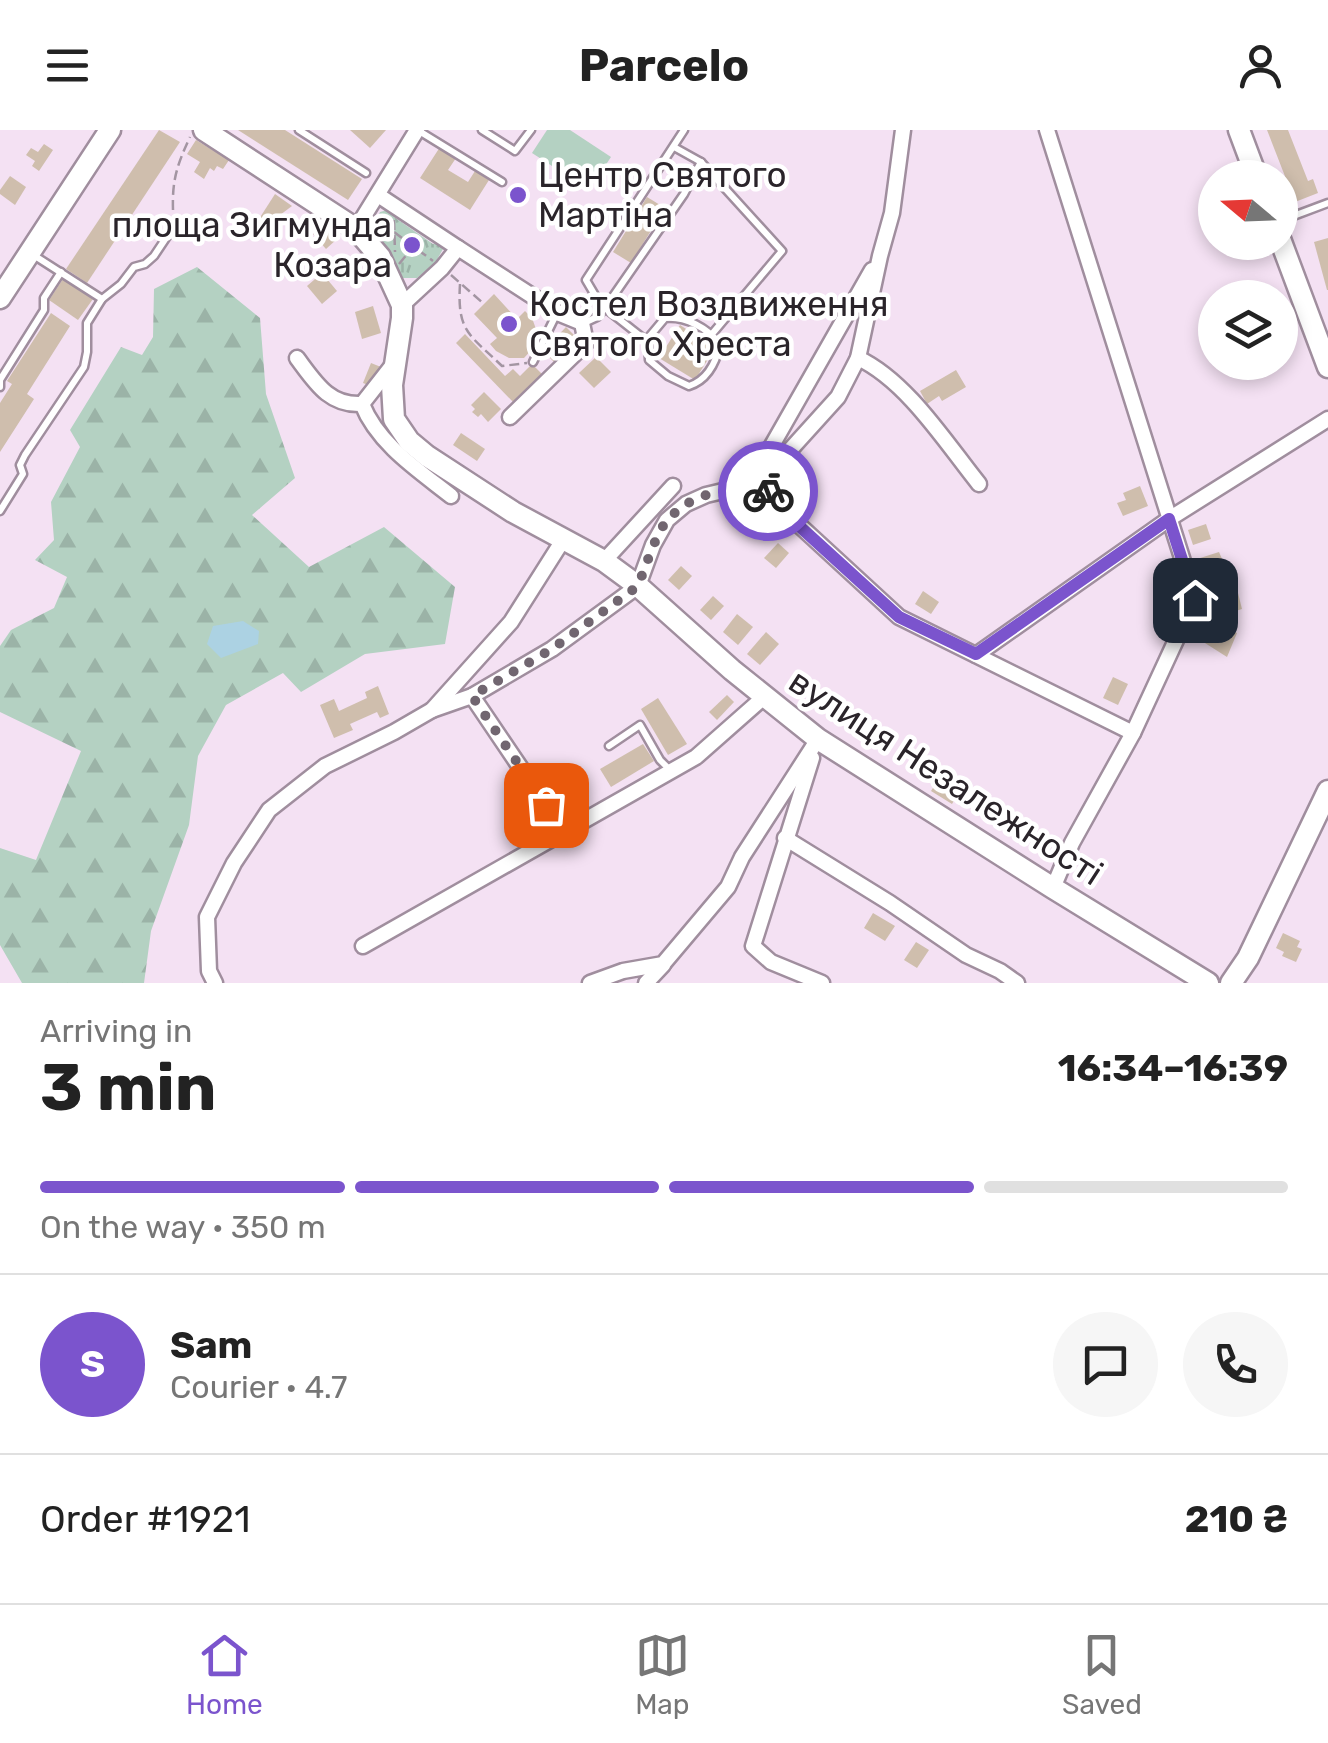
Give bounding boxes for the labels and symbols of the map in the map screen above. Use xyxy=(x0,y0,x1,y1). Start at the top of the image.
place label: Центр Святого Мартіна xyxy=(538,154,787,236)
north arrow xyxy=(1198,160,1298,260)
marker: Центр Святого Мартіна xyxy=(507,184,529,206)
place label: площа Зигмунда Козара xyxy=(112,204,392,286)
marker: площа Зигмунда Козара xyxy=(401,234,423,256)
place label: Костел Воздвиження Святого Хреста xyxy=(529,283,889,365)
marker: Костел Воздвиження Святого Хреста xyxy=(498,313,520,335)
courier xyxy=(718,441,818,541)
pin xyxy=(1153,558,1238,643)
street label: вулиця Незалежності xyxy=(781,660,1111,894)
pin xyxy=(504,763,589,848)

